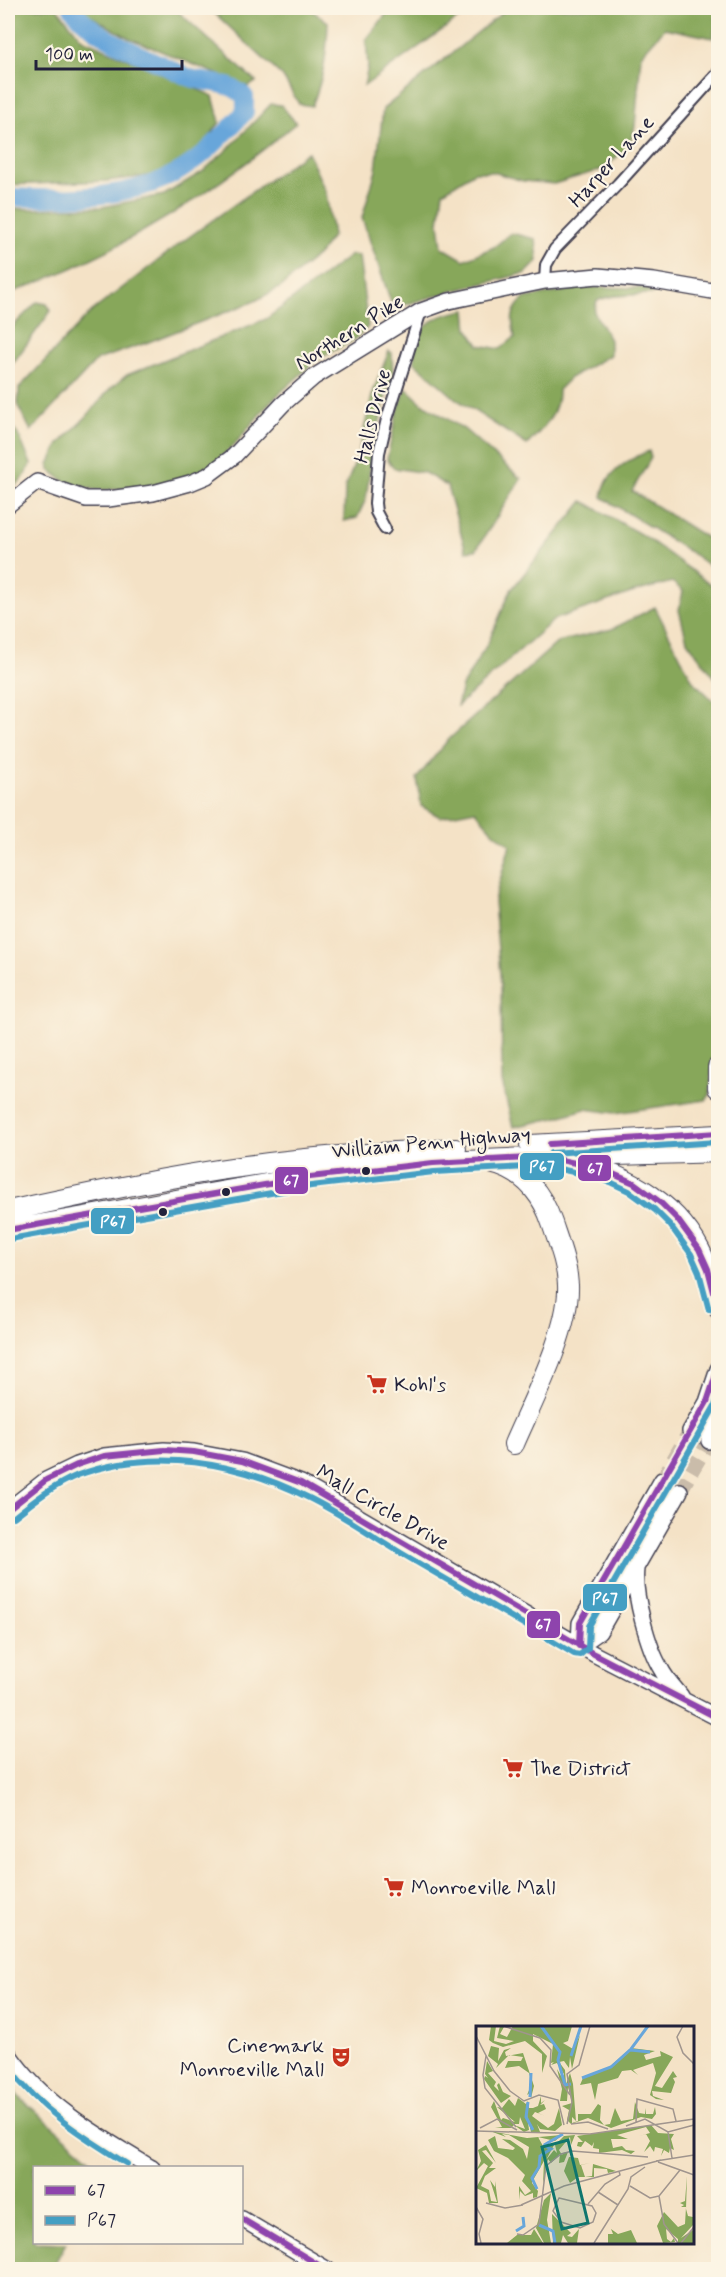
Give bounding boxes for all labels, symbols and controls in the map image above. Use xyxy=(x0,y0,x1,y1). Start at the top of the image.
scale bar xyxy=(36,33,182,71)
text: 100 m xyxy=(45,43,93,67)
street label: Harper Lane xyxy=(563,109,661,214)
street label: Northern Pike xyxy=(290,288,409,377)
street label: Halls Drive xyxy=(348,366,398,466)
street label: William Penn Highway xyxy=(330,1120,532,1167)
line badge: P67 xyxy=(519,1152,565,1181)
line badge: 67 xyxy=(577,1154,612,1182)
text: P67 xyxy=(529,1157,555,1178)
text: 67 xyxy=(587,1159,603,1180)
unlabelled marker xyxy=(360,1165,372,1177)
line badge: 67 xyxy=(274,1166,309,1195)
text: 67 xyxy=(283,1171,299,1192)
unlabelled marker xyxy=(220,1186,232,1198)
unlabelled marker xyxy=(157,1206,169,1218)
line badge: P67 xyxy=(90,1207,135,1235)
text: P67 xyxy=(100,1212,126,1233)
place label: Kohl's xyxy=(394,1371,446,1399)
supermarket icon: Kohl's xyxy=(365,1372,389,1396)
street label: Mall Circle Drive xyxy=(311,1458,454,1557)
line badge: P67 xyxy=(582,1583,628,1612)
text: P67 xyxy=(592,1589,618,1610)
line badge: 67 xyxy=(526,1610,561,1639)
text: 67 xyxy=(535,1615,551,1636)
place label: The District xyxy=(530,1755,631,1783)
supermarket icon: The District xyxy=(501,1756,525,1780)
place label: Monroeville Mall xyxy=(411,1874,555,1902)
supermarket icon: Monroeville Mall xyxy=(382,1875,406,1899)
inset map xyxy=(476,2026,693,2244)
place label: Cinemark Monroeville Mall xyxy=(180,2032,324,2084)
theatre icon: Cinemark Monroeville Mall xyxy=(329,2045,353,2069)
legend xyxy=(33,2166,243,2244)
text: 67 xyxy=(87,2179,105,2203)
text: P67 xyxy=(87,2209,116,2233)

